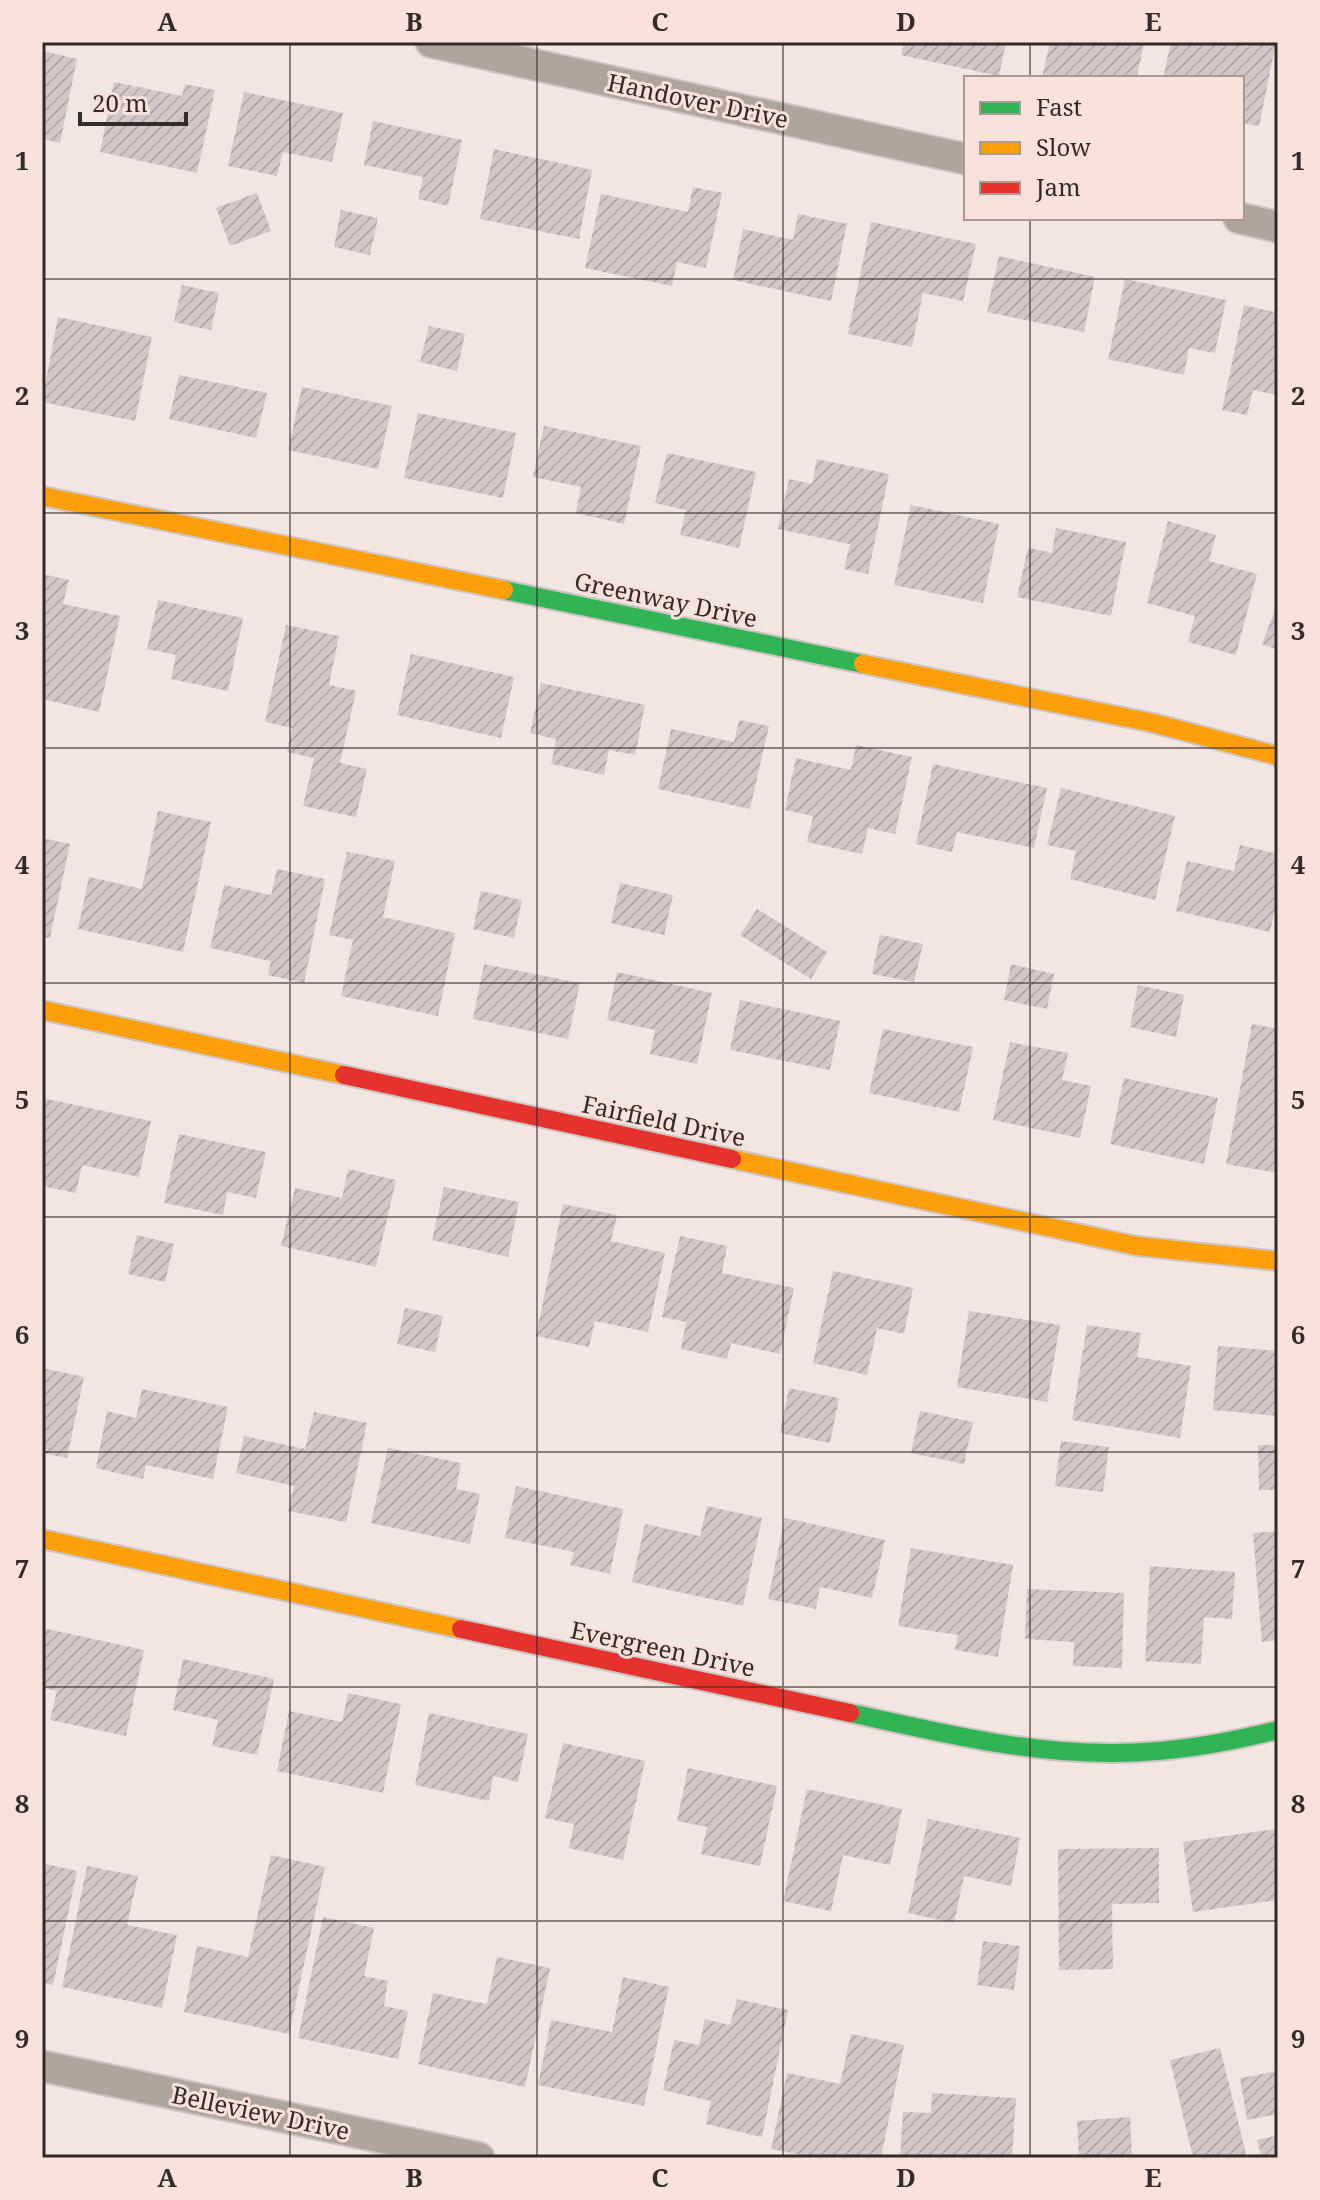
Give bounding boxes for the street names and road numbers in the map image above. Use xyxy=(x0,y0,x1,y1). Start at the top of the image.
street label: Handover Drive xyxy=(605,65,791,135)
street label: Greenway Drive xyxy=(571,563,761,635)
street label: Fairfield Drive xyxy=(579,1087,749,1153)
street label: Evergreen Drive xyxy=(568,1612,758,1684)
street label: Belleview Drive xyxy=(169,2077,353,2147)

